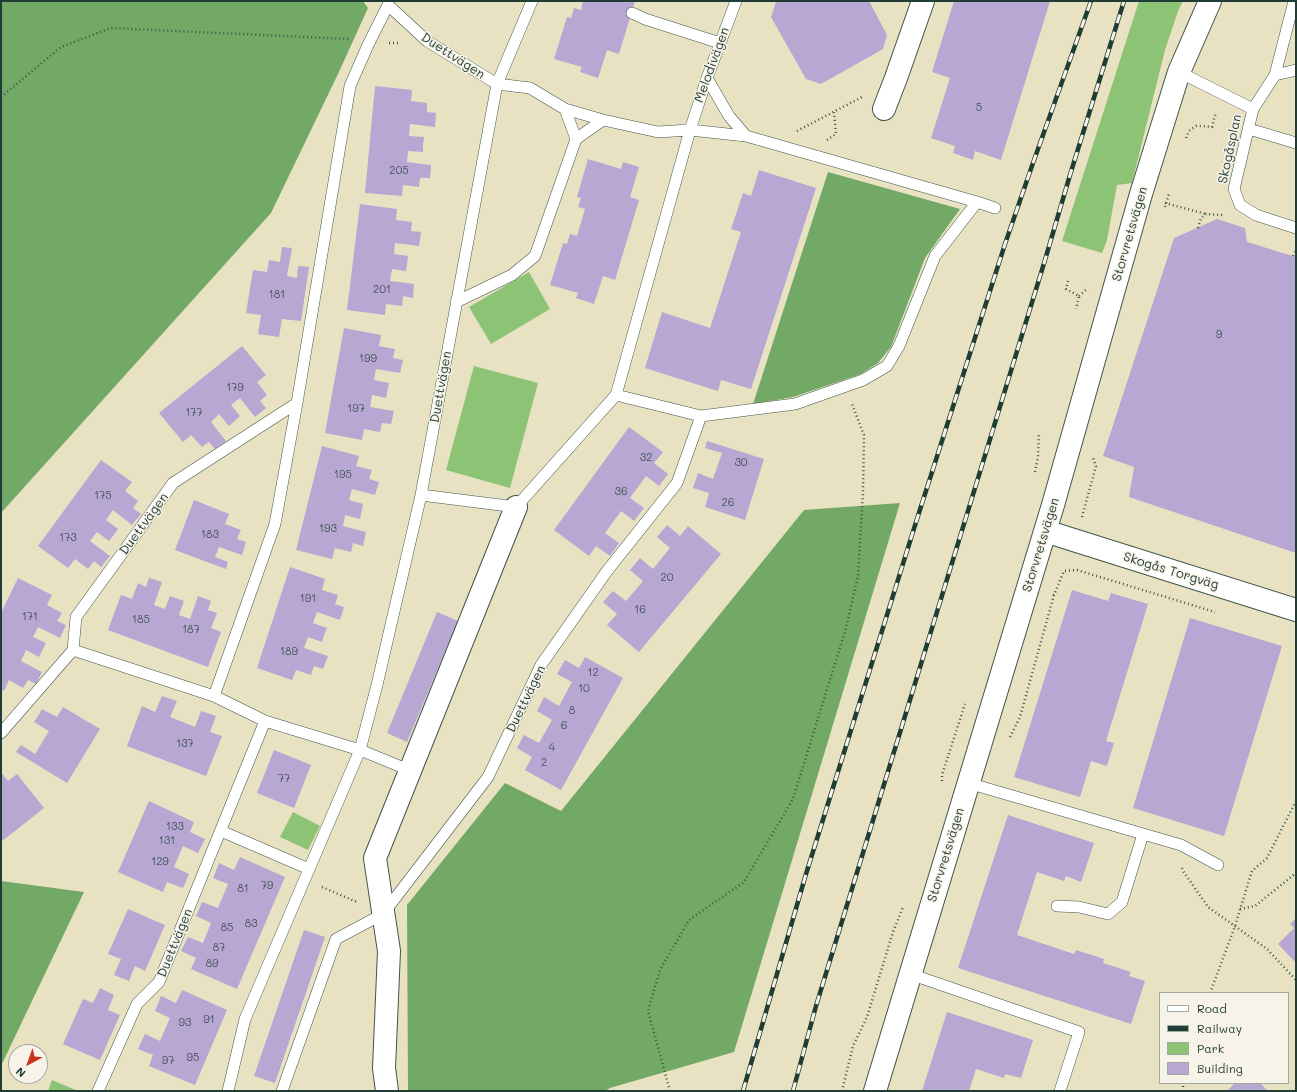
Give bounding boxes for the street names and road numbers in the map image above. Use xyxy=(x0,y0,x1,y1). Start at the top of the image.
street label: Melodivägen xyxy=(691,25,733,105)
street label: Duettvägen xyxy=(418,30,488,82)
street label: Skogåsplan xyxy=(1215,113,1245,185)
street label: Storvretsvägen xyxy=(1109,185,1151,283)
street label: Duettvägen xyxy=(427,350,455,424)
street label: Duettvägen xyxy=(116,490,172,558)
street label: Storvretsvägen xyxy=(1019,496,1063,594)
street label: Skogås Torgväg xyxy=(1121,549,1221,593)
street label: Duettvägen xyxy=(503,663,549,735)
street label: Storvretsvägen xyxy=(924,806,968,904)
street label: Duettvägen xyxy=(154,906,196,980)

